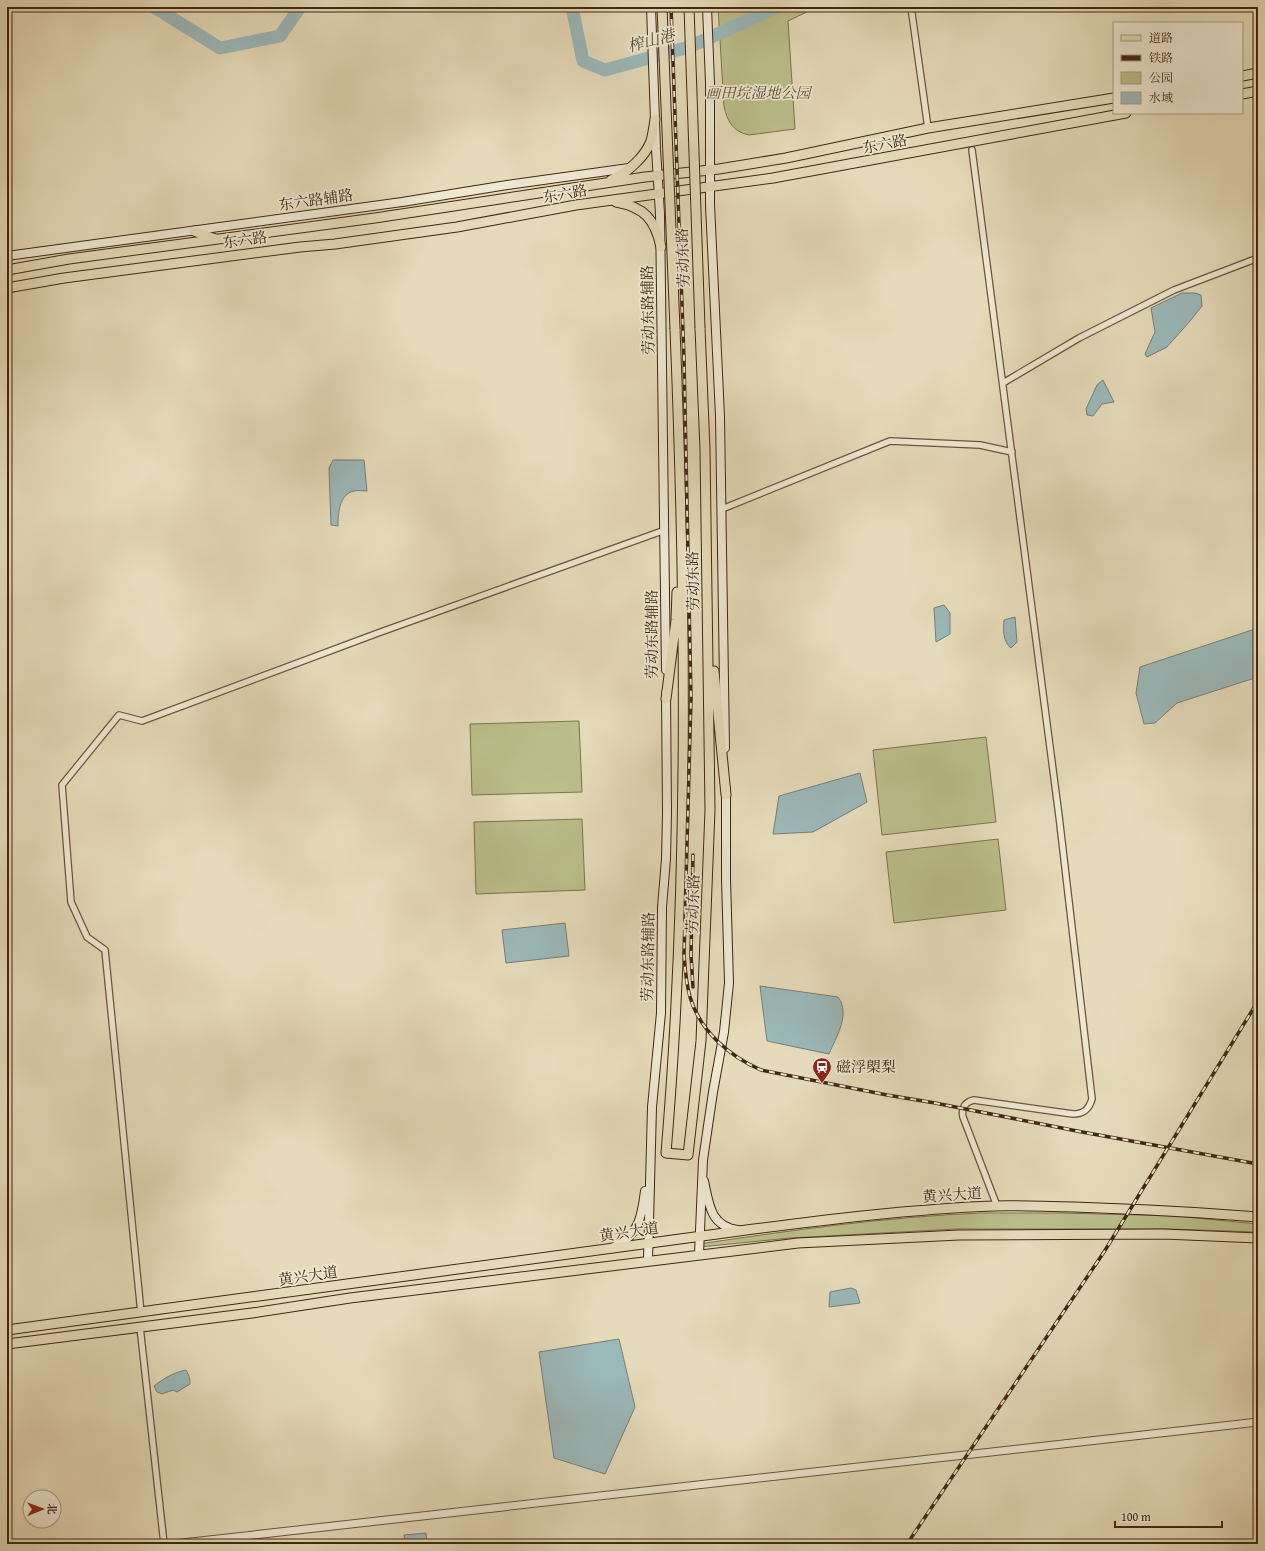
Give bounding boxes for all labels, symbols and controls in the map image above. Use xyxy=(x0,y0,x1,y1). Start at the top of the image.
water label: 榨山港 xyxy=(625,22,679,58)
legend xyxy=(1113,22,1243,114)
text: 道路 xyxy=(1149,29,1173,46)
text: 铁路 xyxy=(1149,49,1173,66)
text: 公园 xyxy=(1149,69,1173,86)
park label: 画田垸湿地公园 xyxy=(705,82,812,103)
text: 水域 xyxy=(1149,89,1173,106)
street label: 东六路 xyxy=(861,129,909,158)
street label: 东六路 xyxy=(541,179,589,208)
street label: 东六路辅路 xyxy=(277,184,355,215)
street label: 东六路 xyxy=(221,226,269,253)
street label: 劳动东路 xyxy=(671,228,694,288)
street label: 劳动东路辅路 xyxy=(636,265,659,355)
street label: 劳动东路 xyxy=(681,551,704,611)
street label: 劳动东路辅路 xyxy=(641,589,662,679)
street label: 劳动东路 xyxy=(681,874,704,934)
street label: 劳动东路辅路 xyxy=(636,912,659,1002)
station icon: 磁浮㮾梨 xyxy=(811,1056,833,1084)
place label: 磁浮㮾梨 xyxy=(836,1056,896,1077)
street label: 黄兴大道 xyxy=(921,1182,983,1207)
street label: 黄兴大道 xyxy=(598,1217,660,1246)
street label: 黄兴大道 xyxy=(277,1261,339,1290)
north arrow xyxy=(22,1489,62,1529)
text: 北 xyxy=(44,1503,60,1514)
scale bar xyxy=(1115,1503,1222,1529)
text: 100 m xyxy=(1121,1508,1151,1525)

